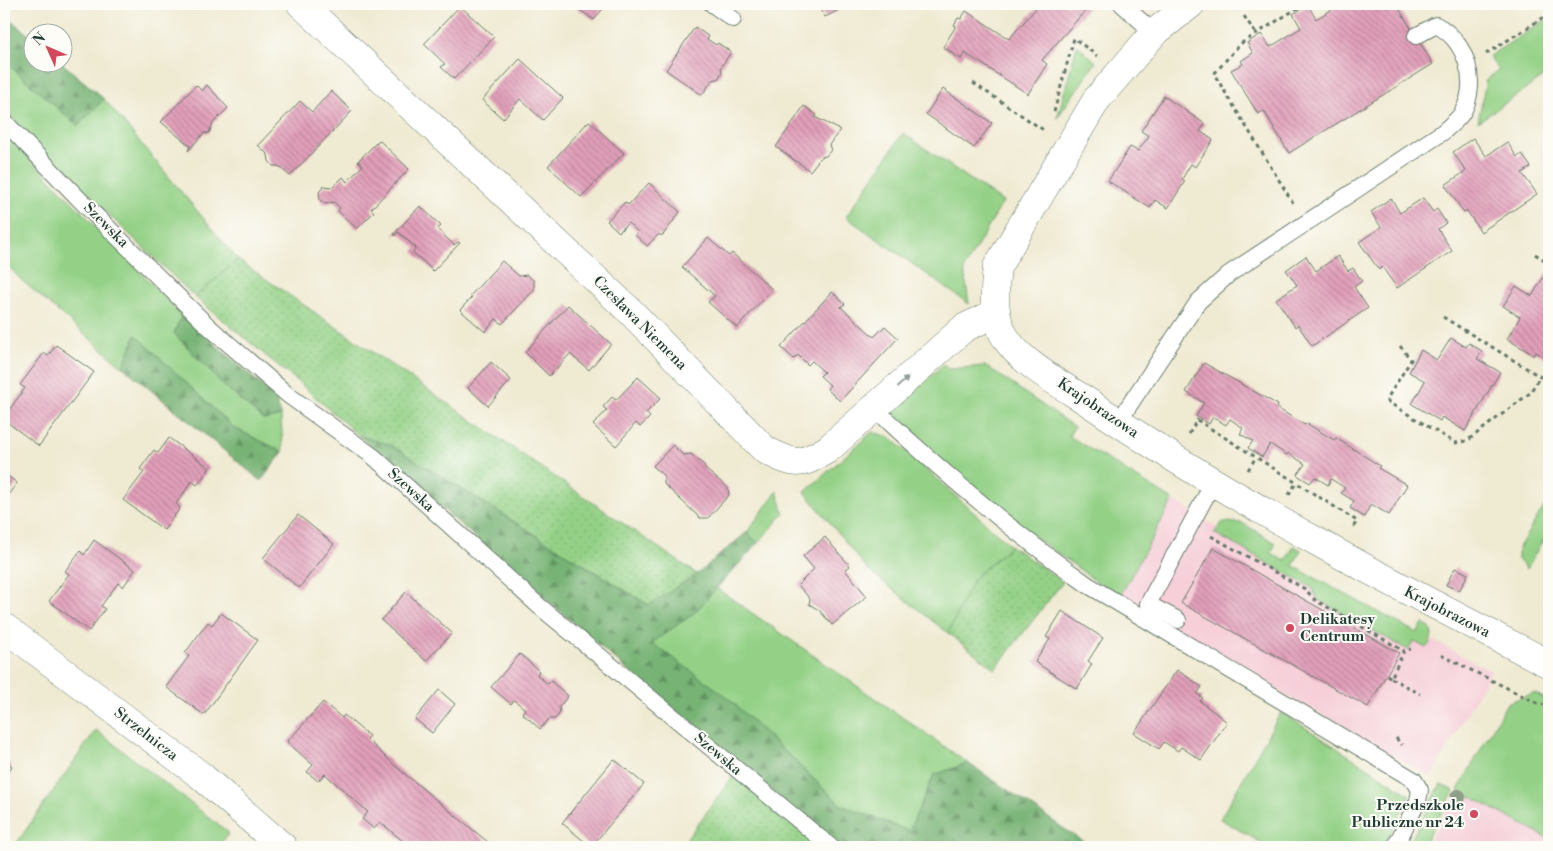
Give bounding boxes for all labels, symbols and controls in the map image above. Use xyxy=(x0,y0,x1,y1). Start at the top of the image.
north arrow xyxy=(22,22,72,72)
text: N xyxy=(29,29,50,50)
street label: Szewska xyxy=(79,198,133,252)
street label: Czesława Niemena xyxy=(589,272,691,374)
street label: Krajobrazowa xyxy=(1054,374,1143,442)
one-way arrow xyxy=(897,376,909,388)
street label: Szewska xyxy=(384,464,439,516)
street label: Krajobrazowa xyxy=(1401,582,1494,642)
place label: Delikatesy Centrum xyxy=(1300,610,1375,646)
marker: Delikatesy Centrum xyxy=(1284,622,1296,634)
street label: Strzelnicza xyxy=(110,703,182,765)
street label: Szewska xyxy=(690,729,746,780)
place label: Przedszkole Publiczne nr 24 xyxy=(1352,796,1464,832)
marker: Przedszkole Publiczne nr 24 xyxy=(1468,808,1480,820)

